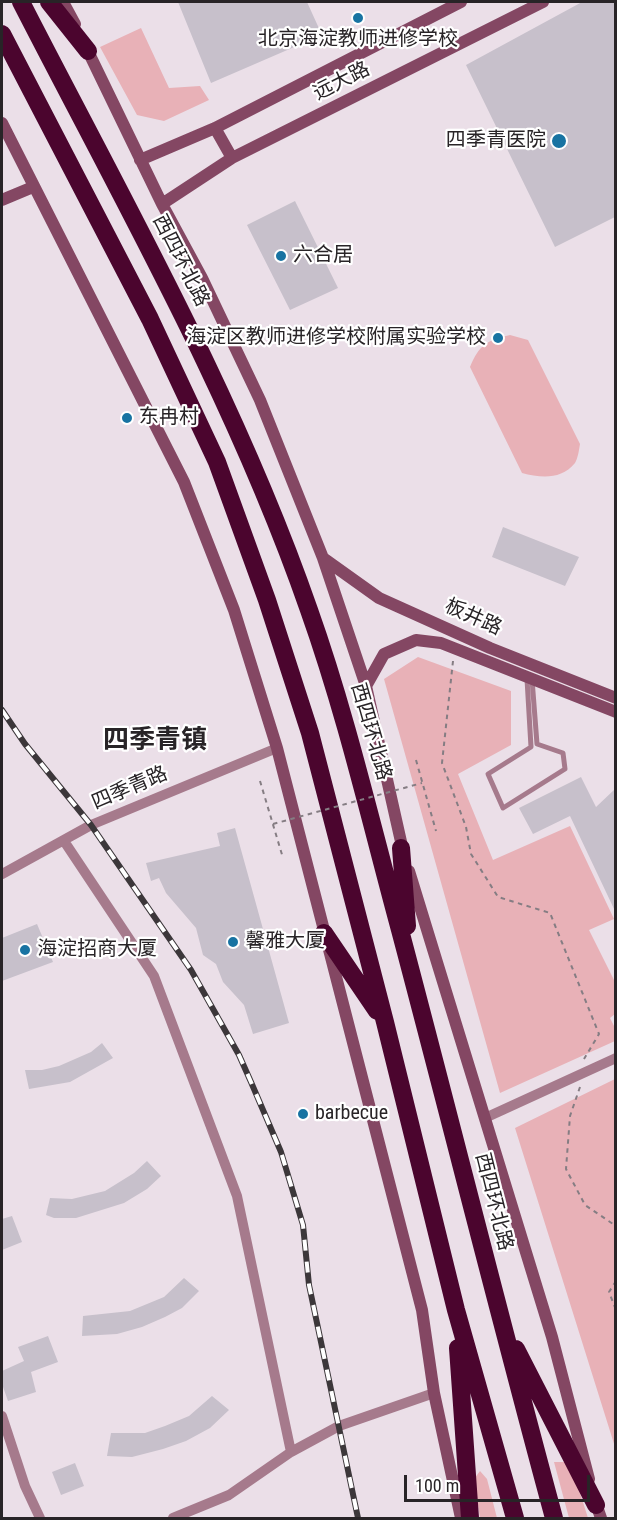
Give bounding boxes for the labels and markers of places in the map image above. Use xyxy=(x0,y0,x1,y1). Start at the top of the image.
marker: 北京海淀教师进修学校 xyxy=(351,11,365,25)
place label: 北京海淀教师进修学校 xyxy=(258,28,458,52)
place label: 四季青医院 xyxy=(446,129,546,153)
marker: 四季青医院 xyxy=(550,132,568,150)
place label: 六合居 xyxy=(293,244,353,268)
marker: 六合居 xyxy=(274,249,288,263)
place label: 海淀区教师进修学校附属实验学校 xyxy=(186,326,486,350)
marker: 海淀区教师进修学校附属实验学校 xyxy=(491,331,505,345)
place label: 东冉村 xyxy=(139,406,199,430)
marker: 东冉村 xyxy=(120,411,134,425)
place label: 馨雅大厦 xyxy=(245,930,325,954)
marker: 馨雅大厦 xyxy=(226,935,240,949)
place label: 海淀招商大厦 xyxy=(37,938,157,962)
marker: 海淀招商大厦 xyxy=(18,943,32,957)
place label: barbecue xyxy=(315,1102,388,1126)
marker: barbecue xyxy=(296,1107,310,1121)

